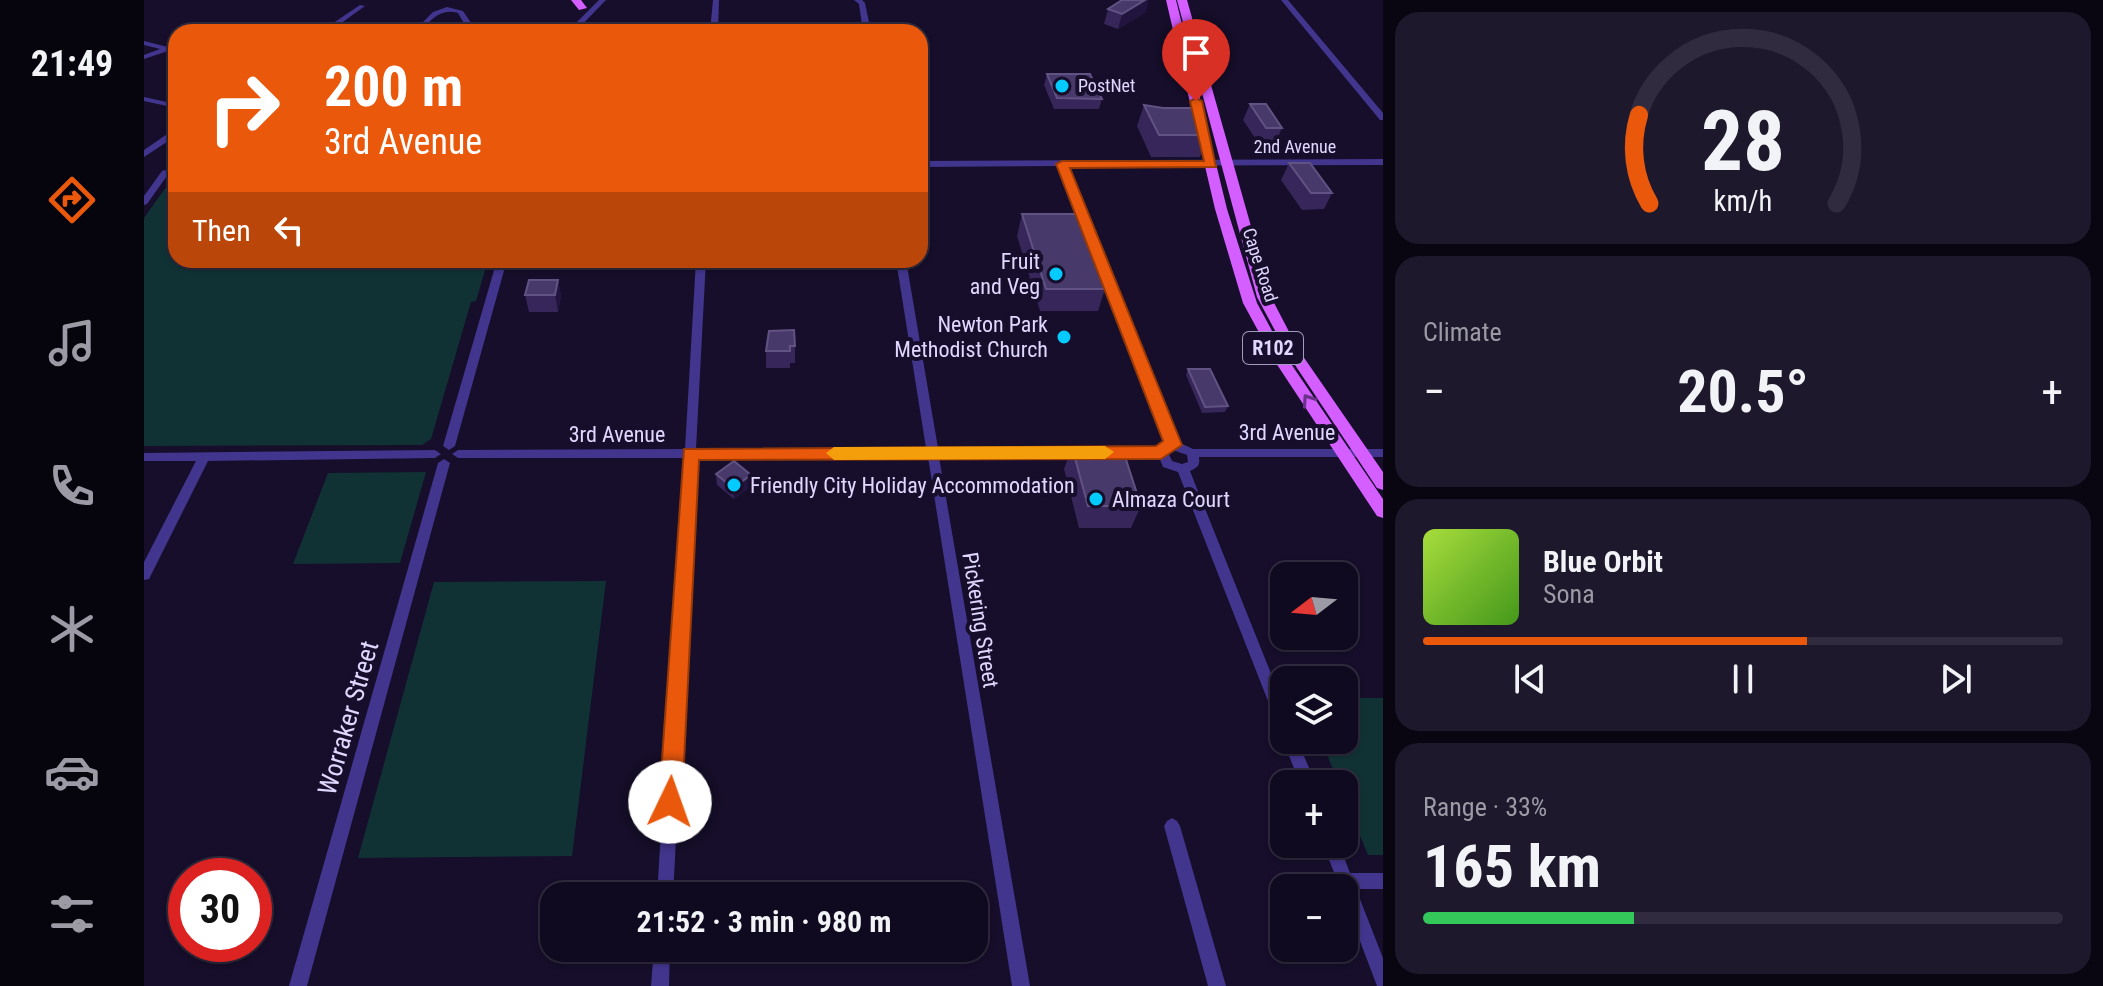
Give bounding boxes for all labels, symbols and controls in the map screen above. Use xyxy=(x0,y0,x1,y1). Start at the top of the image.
pin xyxy=(1162,19,1230,101)
icon: arrive xyxy=(1174,31,1218,75)
text: 21:49 xyxy=(31,43,113,85)
text: 200 m xyxy=(324,54,463,120)
icon: right xyxy=(192,56,296,160)
place label: PostNet xyxy=(1078,75,1135,96)
marker: PostNet xyxy=(1053,77,1071,95)
text: 28 xyxy=(1701,92,1785,189)
text: 3rd Avenue xyxy=(324,121,482,163)
street label: 2nd Avenue xyxy=(1254,136,1336,157)
icon: directions xyxy=(44,172,100,228)
text: km/h xyxy=(1714,184,1772,218)
icon: left xyxy=(267,208,311,252)
text: Then xyxy=(192,213,251,248)
street label: Cape Road xyxy=(1239,225,1282,304)
place label: Fruit and Veg xyxy=(970,249,1040,299)
marker: Fruit and Veg xyxy=(1047,265,1065,283)
place label: Newton Park Methodist Church xyxy=(894,312,1048,362)
icon: music xyxy=(44,315,100,371)
text: Climate xyxy=(1423,317,1502,347)
marker: Newton Park Methodist Church xyxy=(1055,328,1073,346)
road number: R102 xyxy=(1243,332,1303,364)
text: 20.5° xyxy=(1677,356,1809,427)
text: − xyxy=(1423,366,1445,418)
text: + xyxy=(2041,366,2063,418)
one-way arrow xyxy=(1303,395,1318,409)
street label: 3rd Avenue xyxy=(1239,420,1335,445)
street label: 3rd Avenue xyxy=(569,422,665,447)
icon: phone xyxy=(44,458,100,514)
place label: Friendly City Holiday Accommodation xyxy=(750,473,1075,498)
marker: Friendly City Holiday Accommodation xyxy=(725,476,743,494)
place label: Almaza Court xyxy=(1112,487,1230,512)
marker: Almaza Court xyxy=(1087,490,1105,508)
text: Blue Orbit xyxy=(1543,544,1663,579)
street label: Pickering Street xyxy=(957,550,1004,690)
north arrow xyxy=(1270,562,1358,650)
map controls xyxy=(1270,562,1358,962)
text: Sona xyxy=(1543,579,1595,609)
icon: climate xyxy=(44,601,100,657)
street label: Worraker Street xyxy=(312,638,384,798)
icon: previous xyxy=(1508,657,1552,701)
icon: pause xyxy=(1721,657,1765,701)
icon: next xyxy=(1934,657,1978,701)
button: layers xyxy=(1270,666,1358,754)
icon: car xyxy=(44,744,100,800)
position arrow xyxy=(628,760,712,844)
button: + xyxy=(1270,770,1358,858)
text: Range · 33% xyxy=(1423,792,1547,822)
text: 165 km xyxy=(1423,831,1601,902)
speed limit sign: 30 xyxy=(168,858,272,962)
button: − xyxy=(1270,874,1358,962)
icon: filters xyxy=(44,886,100,942)
text: 21:52 · 3 min · 980 m xyxy=(637,904,891,939)

